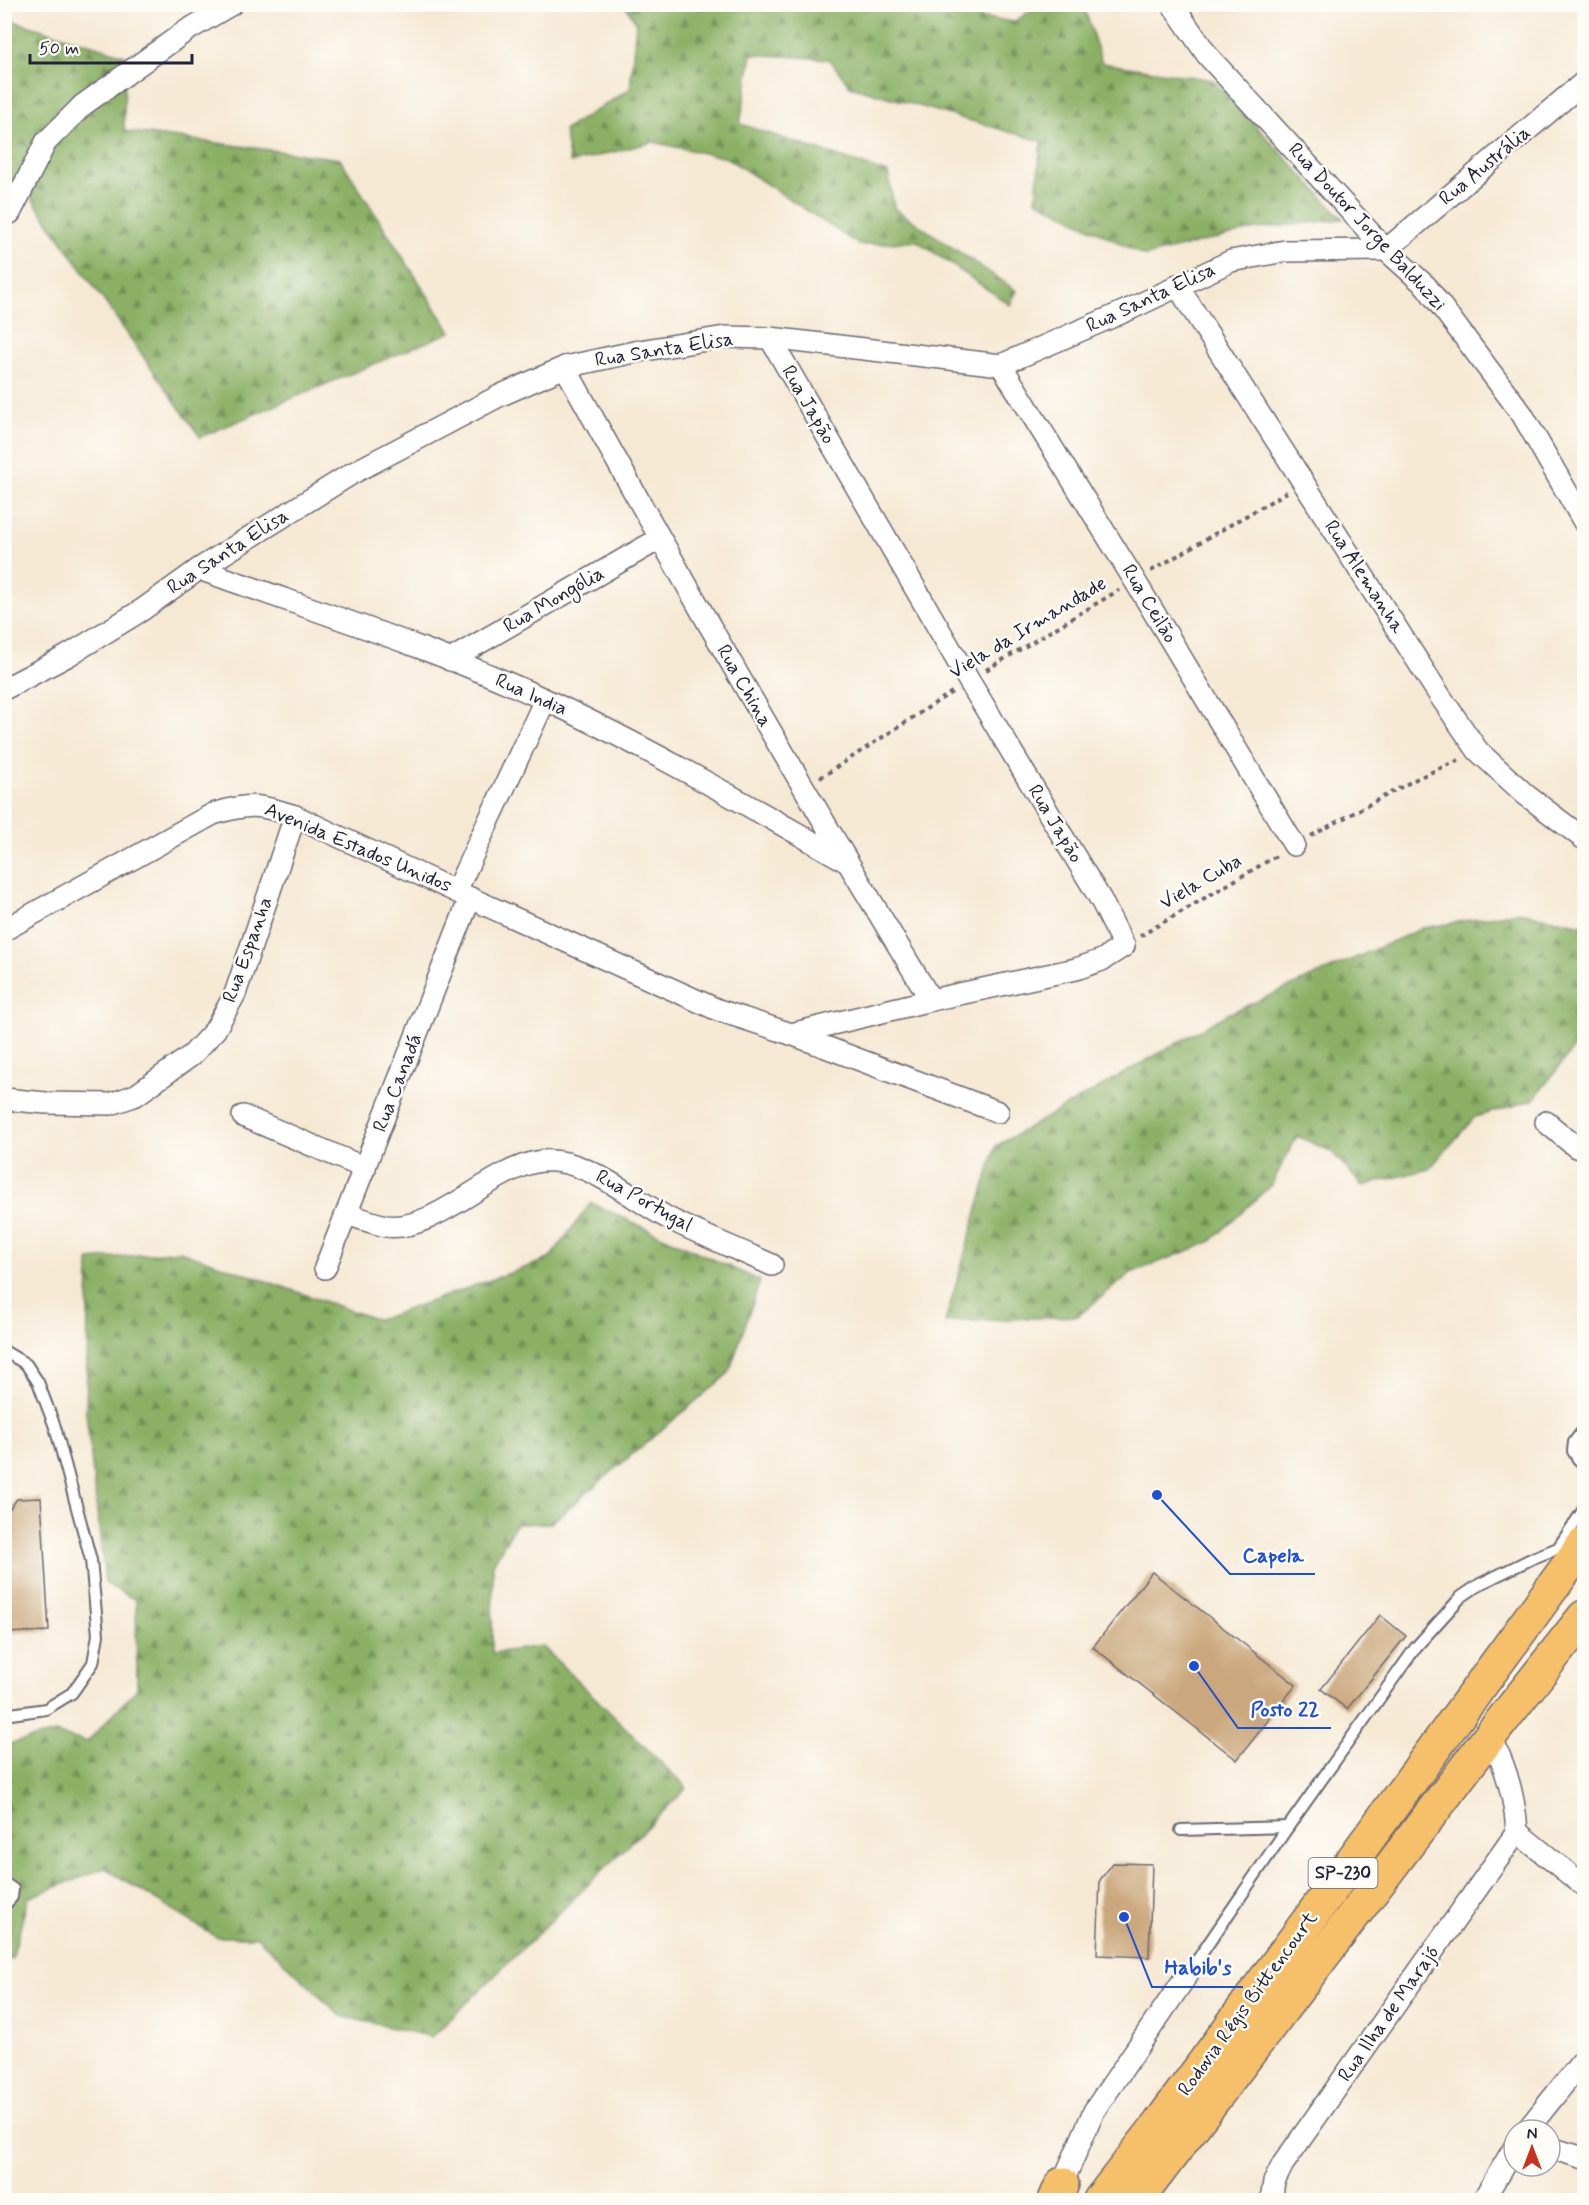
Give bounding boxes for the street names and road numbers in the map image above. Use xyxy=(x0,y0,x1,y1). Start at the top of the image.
street label: Rua Austrália xyxy=(1434,120,1536,212)
street label: Rua Doutor Jorge Balduzzi xyxy=(1281,137,1452,318)
street label: Rua Santa Elisa xyxy=(1082,256,1220,340)
street label: Rua Santa Elisa xyxy=(593,326,735,374)
street label: Rua Japão xyxy=(775,361,841,449)
street label: Rua Santa Elisa xyxy=(162,503,294,601)
street label: Rua Alemanha xyxy=(1317,515,1411,640)
street label: Rua Ceilão xyxy=(1115,559,1183,649)
street label: Rua Mongólia xyxy=(498,560,610,641)
street label: Viela da Irmandade xyxy=(944,570,1112,686)
street label: Rua China xyxy=(710,640,778,732)
street label: Rua India xyxy=(491,667,571,723)
street label: Rua Japão xyxy=(1021,780,1089,868)
street label: Avenida Estados Unidos xyxy=(260,796,456,900)
street label: Viela Cuba xyxy=(1155,848,1247,916)
street label: Rua Espanha xyxy=(216,893,280,1007)
street label: Rua Canadá xyxy=(367,1030,429,1136)
street label: Rua Portugal xyxy=(591,1163,697,1239)
road number: SP-230 xyxy=(1308,1858,1378,1888)
street label: Rodovia Régis Bittencourt xyxy=(1172,1906,1324,2102)
street label: Rua Ilha de Marajó xyxy=(1332,1941,1446,2087)

